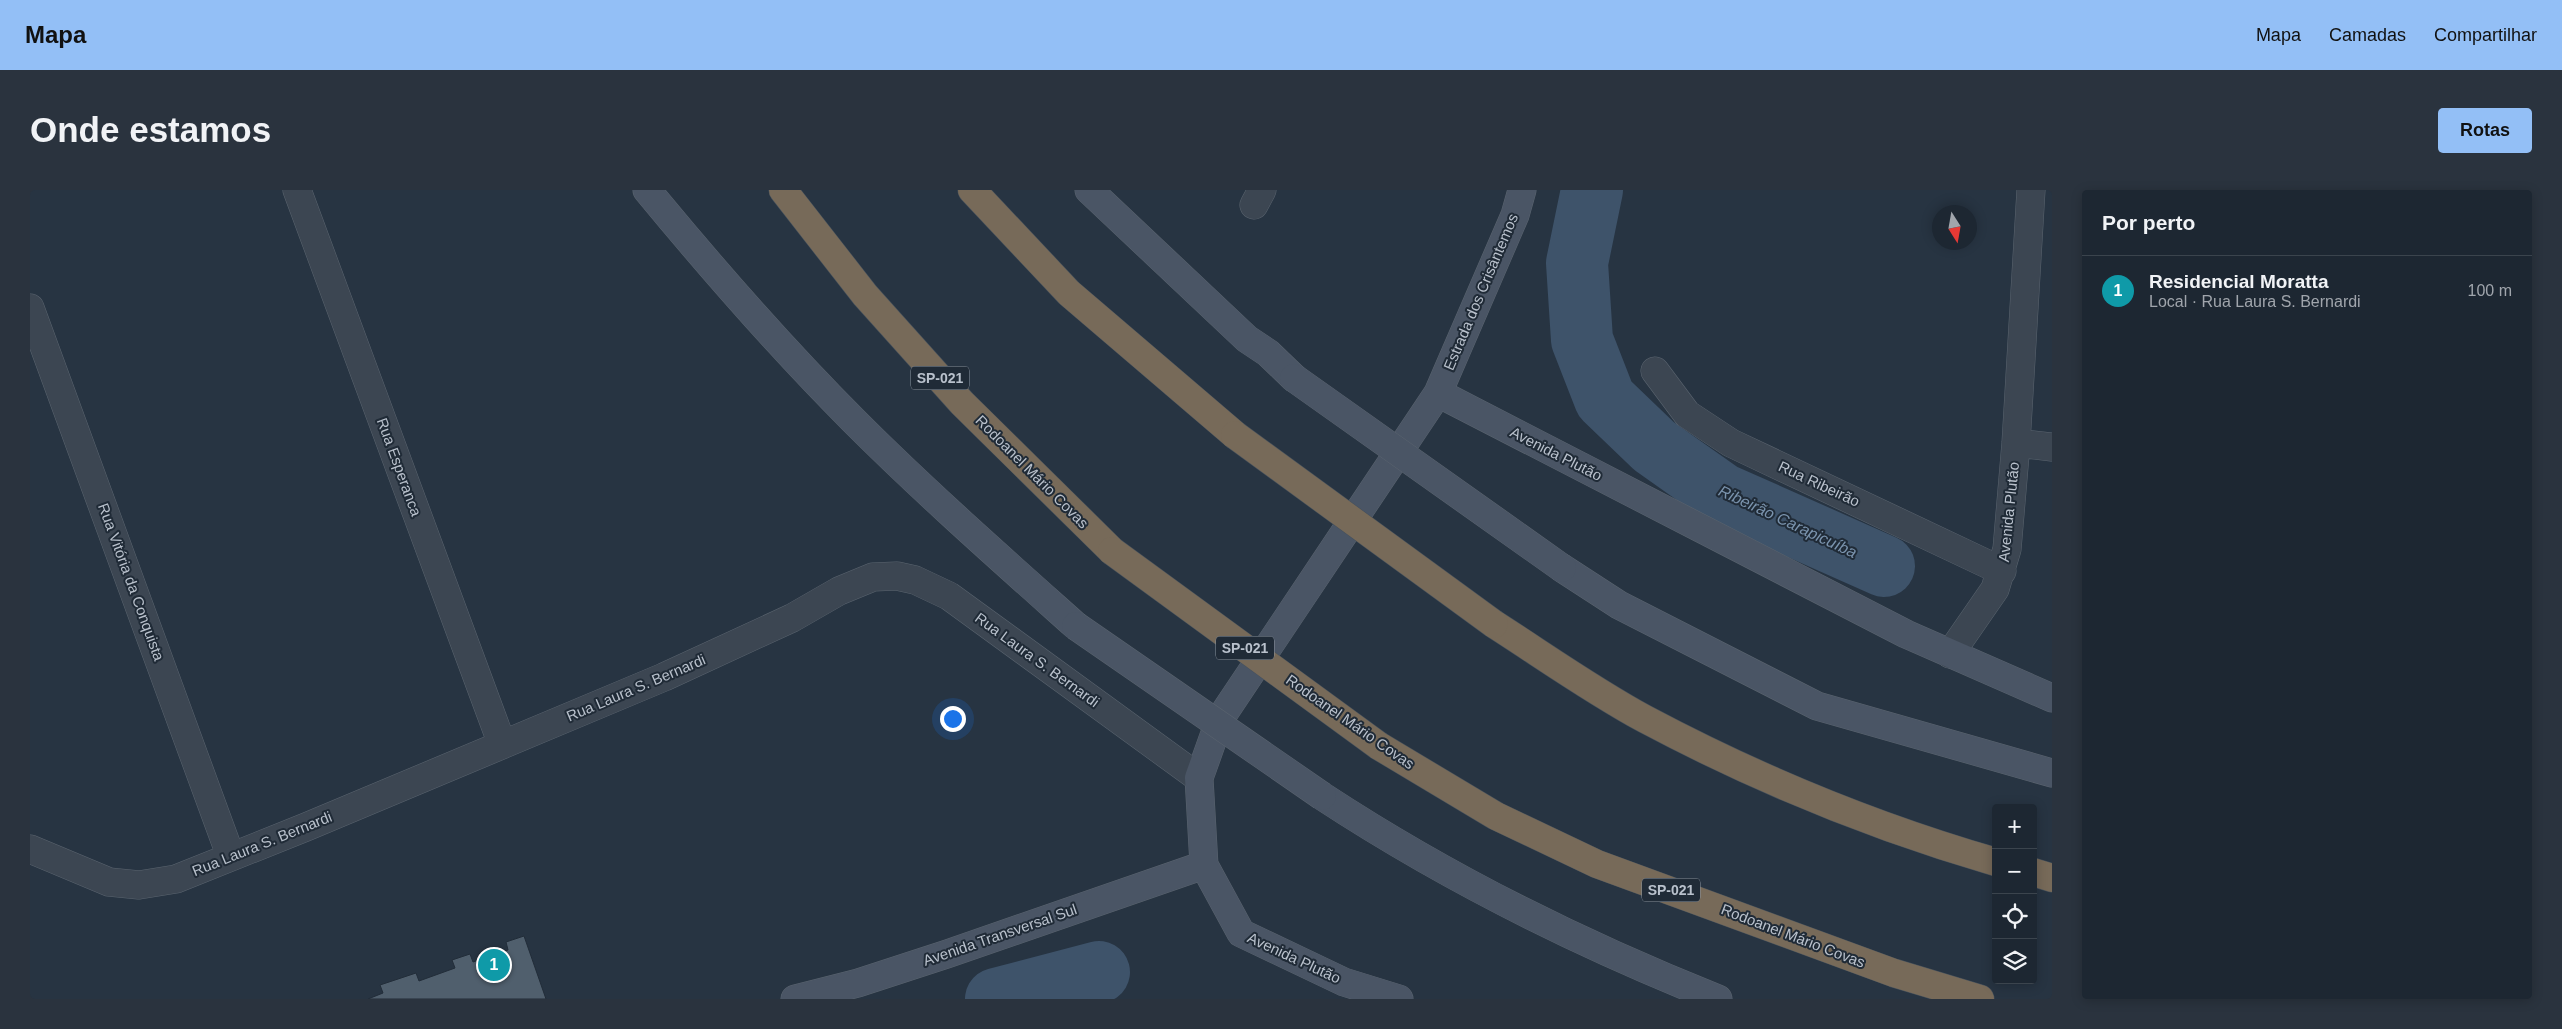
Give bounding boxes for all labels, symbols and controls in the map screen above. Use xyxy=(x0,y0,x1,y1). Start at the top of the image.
text: Mapa xyxy=(25,21,86,48)
text: Mapa xyxy=(2256,25,2301,45)
text: Camadas xyxy=(2329,25,2406,45)
text: Compartilhar xyxy=(2434,25,2537,45)
button: Rotas xyxy=(2438,108,2532,153)
text: Onde estamos xyxy=(30,110,271,149)
north arrow xyxy=(1932,205,1977,250)
street label: Estrada dos Crisântemos xyxy=(1440,211,1521,373)
text: Por perto xyxy=(2102,211,2195,234)
text: Residencial Moratta xyxy=(2149,271,2329,292)
text: 1 xyxy=(2114,282,2122,299)
text: 100 m xyxy=(2468,282,2512,299)
text: Local · Rua Laura S. Bernardi xyxy=(2149,293,2361,310)
road number: SP-021 xyxy=(911,367,969,390)
street label: Rodoanel Mário Covas xyxy=(972,412,1092,532)
street label: Rua Esperanca xyxy=(374,415,425,519)
street label: Avenida Plutão xyxy=(1508,423,1605,484)
street label: Rua Ribeirão xyxy=(1776,457,1862,510)
street label: Avenida Plutão xyxy=(1995,461,2022,563)
water label: Ribeirão Carapicuíba xyxy=(1716,482,1860,561)
street label: Rua Vitória da Conquista xyxy=(95,501,168,664)
street label: Rua Laura S. Bernardi xyxy=(972,609,1103,710)
road number: SP-021 xyxy=(1216,636,1274,659)
street label: Rua Laura S. Bernardi xyxy=(564,651,708,725)
street label: Rodoanel Mário Covas xyxy=(1283,671,1418,772)
your location xyxy=(940,706,966,732)
map controls xyxy=(1992,804,2037,984)
button: + xyxy=(1992,804,2037,849)
street label: Rua Laura S. Bernardi xyxy=(189,808,334,879)
button: − xyxy=(1992,849,2037,894)
road number: SP-021 xyxy=(1642,878,1700,902)
button: locate xyxy=(1992,894,2037,939)
street label: Avenida Transversal Sul xyxy=(921,900,1079,969)
street label: Rodoanel Mário Covas xyxy=(1719,900,1867,971)
street label: Avenida Plutão xyxy=(1245,929,1343,987)
button: layers xyxy=(1992,939,2037,984)
pin: 1 xyxy=(478,946,510,984)

